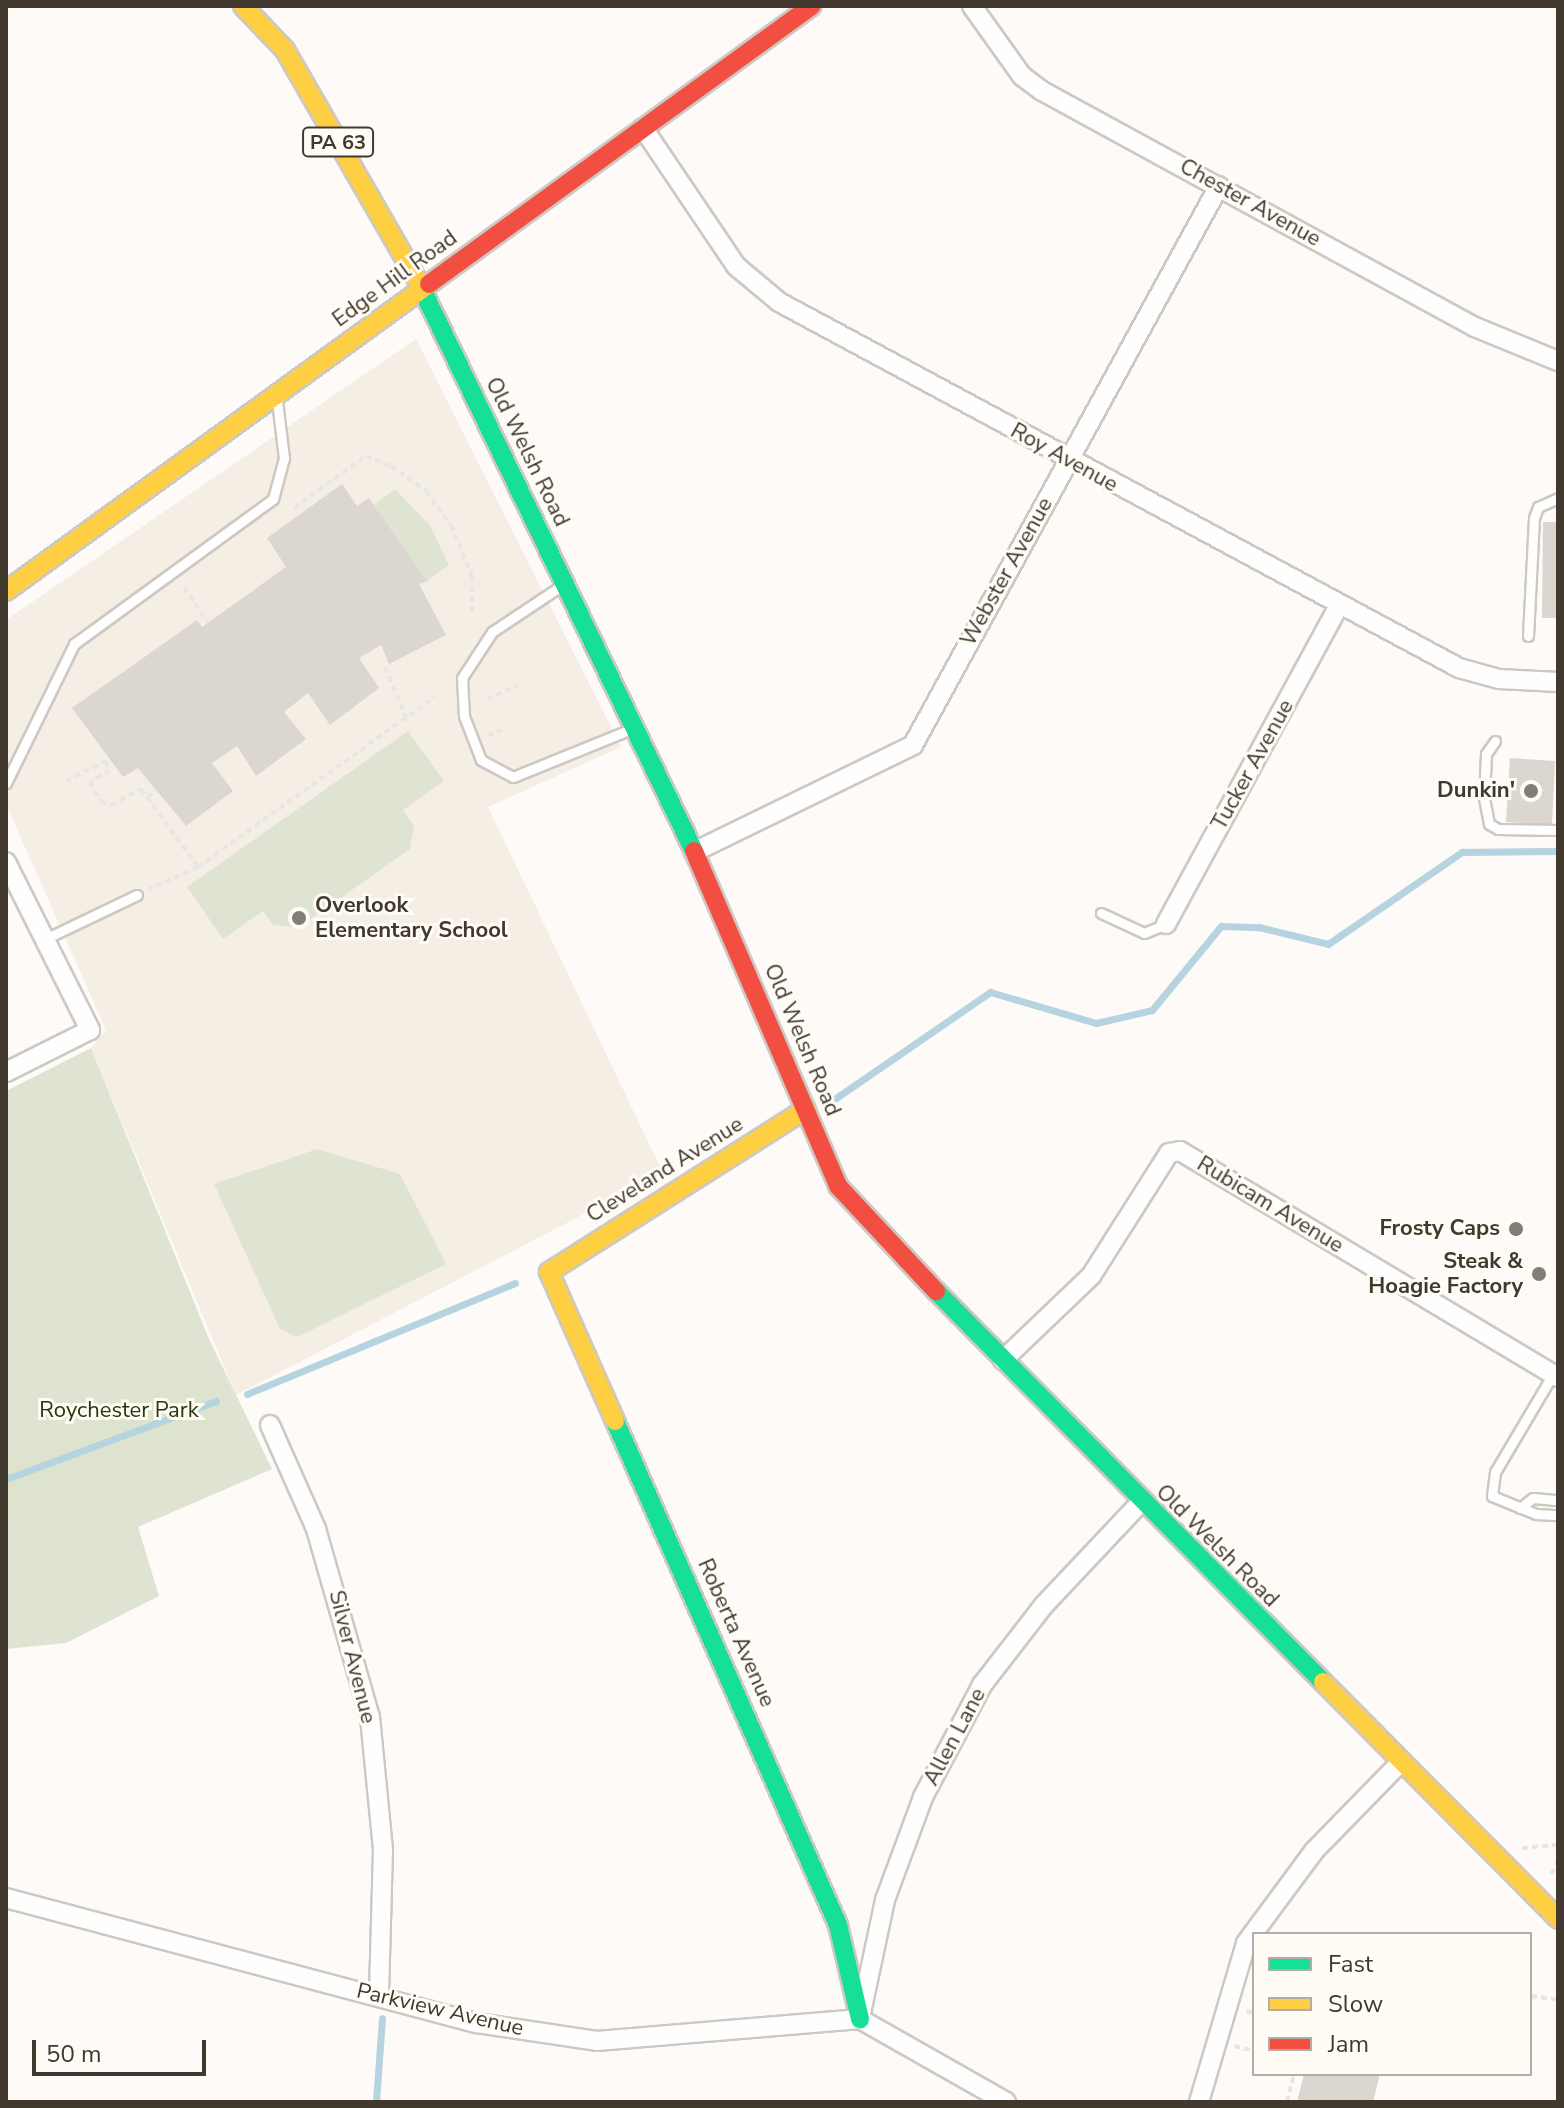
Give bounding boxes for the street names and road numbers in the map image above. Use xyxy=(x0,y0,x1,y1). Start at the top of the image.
road number: PA 63 xyxy=(302,126,374,158)
street label: Chester Avenue xyxy=(1175,153,1325,253)
street label: Edge Hill Road xyxy=(328,225,462,333)
street label: Old Welsh Road xyxy=(479,373,575,531)
street label: Roy Avenue xyxy=(1006,418,1122,498)
street label: Webster Avenue xyxy=(955,493,1059,651)
street label: Tucker Avenue xyxy=(1206,695,1300,835)
street label: Old Welsh Road xyxy=(758,960,846,1120)
street label: Cleveland Avenue xyxy=(582,1111,748,1229)
street label: Rubicam Avenue xyxy=(1192,1151,1348,1259)
street label: Old Welsh Road xyxy=(1150,1479,1284,1613)
street label: Roberta Avenue xyxy=(691,1555,781,1711)
street label: Silver Avenue xyxy=(323,1588,381,1726)
street label: Allen Lane xyxy=(918,1684,992,1790)
street label: Parkview Avenue xyxy=(354,1978,526,2042)

